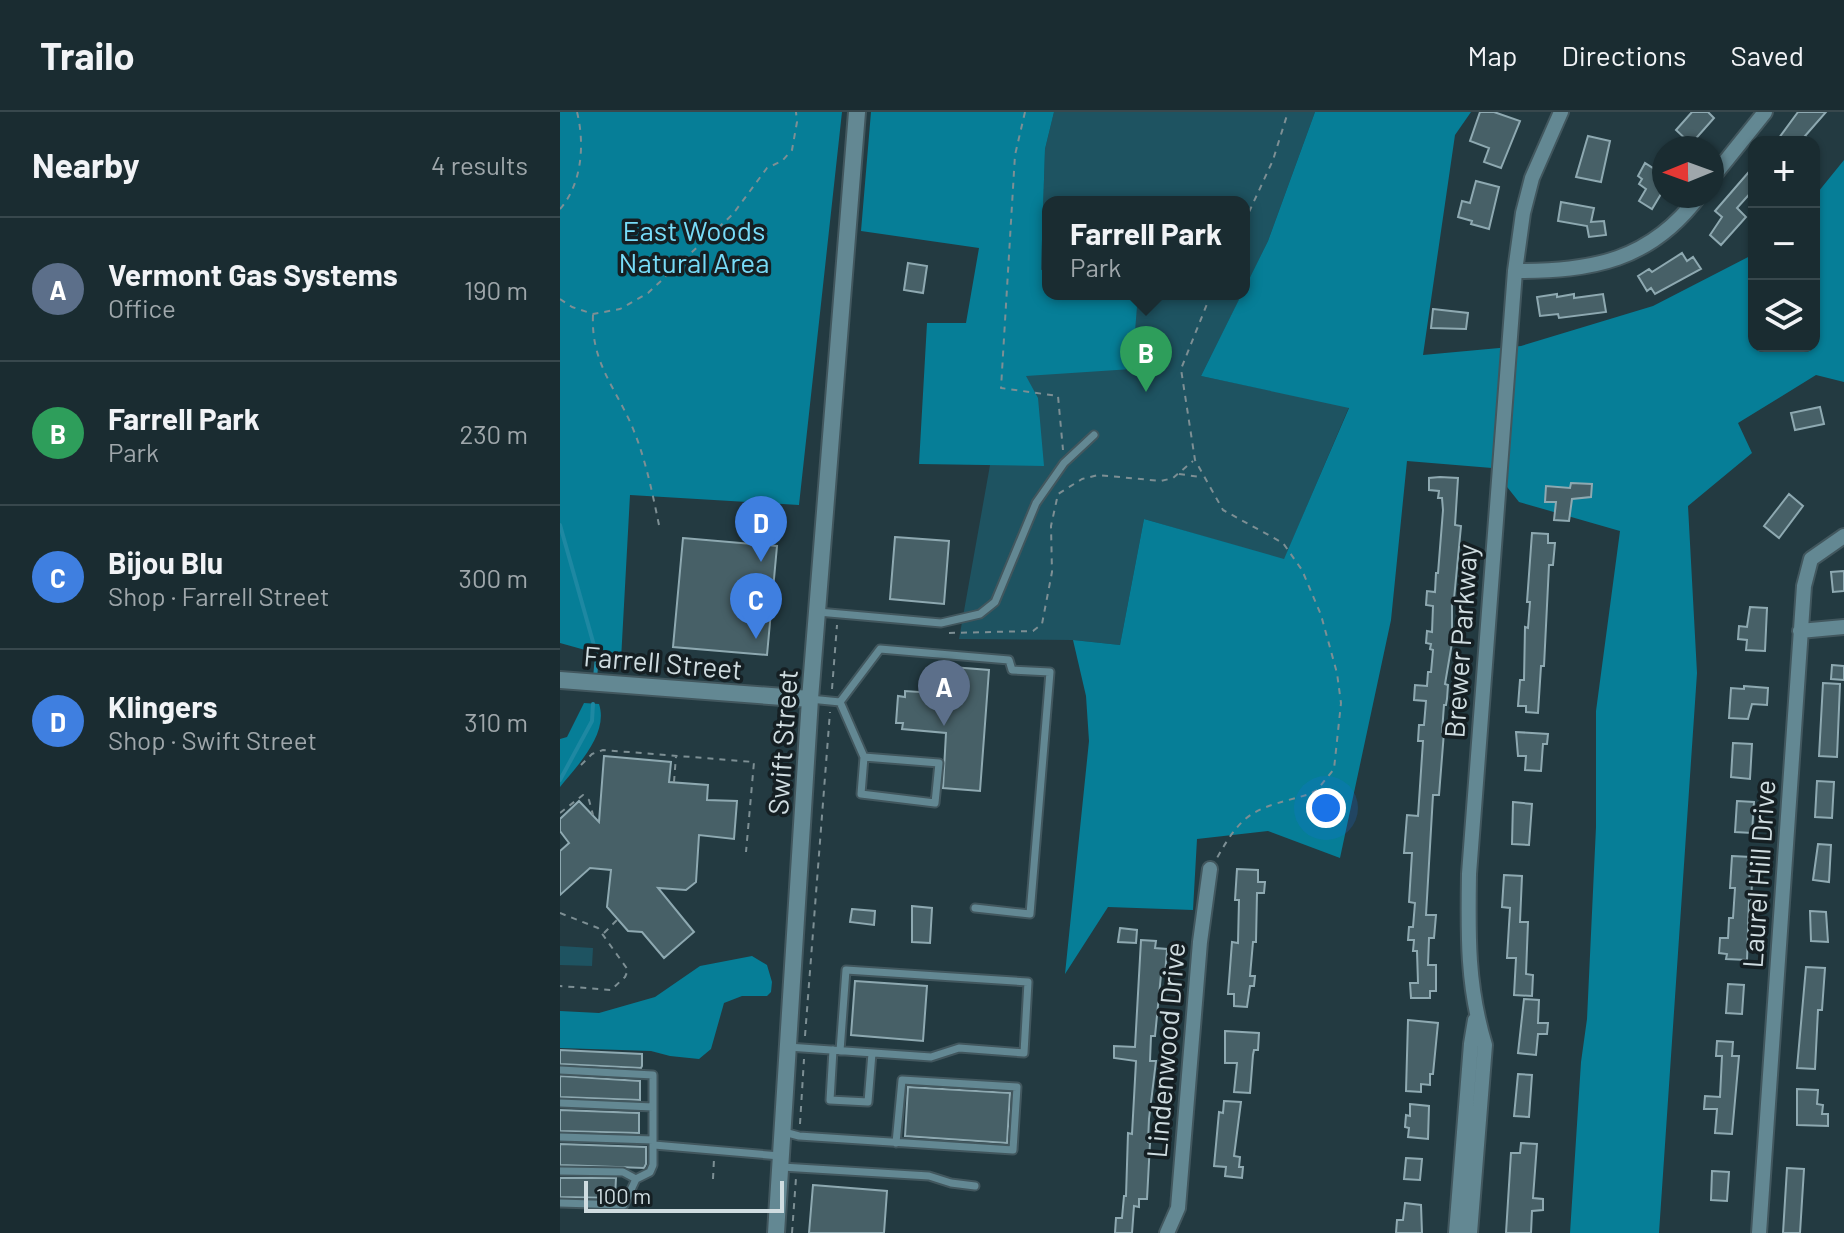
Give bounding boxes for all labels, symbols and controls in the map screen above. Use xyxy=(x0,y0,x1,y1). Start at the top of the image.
text: Trailo xyxy=(40,32,135,78)
text: Map xyxy=(1468,38,1517,72)
text: Directions xyxy=(1561,38,1687,72)
text: Saved xyxy=(1731,38,1804,72)
north arrow xyxy=(1652,136,1724,208)
map controls xyxy=(1748,136,1820,352)
button: + xyxy=(1748,136,1820,208)
text: Nearby xyxy=(32,144,140,185)
text: 4 results xyxy=(431,149,528,180)
popup xyxy=(1042,196,1250,300)
button: − xyxy=(1748,208,1820,280)
park label: East Woods Natural Area xyxy=(619,213,769,279)
text: Farrell Park xyxy=(1070,215,1222,251)
text: Park xyxy=(1070,251,1121,282)
text: Vermont Gas Systems xyxy=(108,256,398,292)
text: A xyxy=(49,274,67,305)
text: 190 m xyxy=(464,274,528,305)
button: layers xyxy=(1748,280,1820,352)
text: Office xyxy=(108,292,176,323)
pin: B xyxy=(1120,326,1172,392)
text: Farrell Park xyxy=(108,400,260,436)
text: B xyxy=(50,418,66,449)
text: 230 m xyxy=(459,418,528,449)
text: Park xyxy=(108,436,159,467)
pin: D xyxy=(735,496,787,562)
street label: Brewer Parkway xyxy=(1436,543,1484,739)
text: Bijou Blu xyxy=(108,544,223,580)
text: C xyxy=(50,562,66,593)
text: 300 m xyxy=(459,562,528,593)
pin: C xyxy=(730,573,782,639)
text: Shop · Farrell Street xyxy=(108,580,329,611)
street label: Farrell Street xyxy=(582,638,744,686)
pin: A xyxy=(918,660,970,726)
street label: Swift Street xyxy=(760,668,804,816)
text: Klingers xyxy=(108,688,218,724)
text: D xyxy=(50,706,66,737)
text: 310 m xyxy=(464,706,528,737)
text: Shop · Swift Street xyxy=(108,724,317,755)
street label: Laurel Hill Drive xyxy=(1734,779,1782,969)
your location xyxy=(1306,788,1346,828)
street label: Lindenwood Drive xyxy=(1139,941,1191,1159)
scale bar xyxy=(584,1177,784,1213)
text: 100 m xyxy=(596,1182,651,1208)

